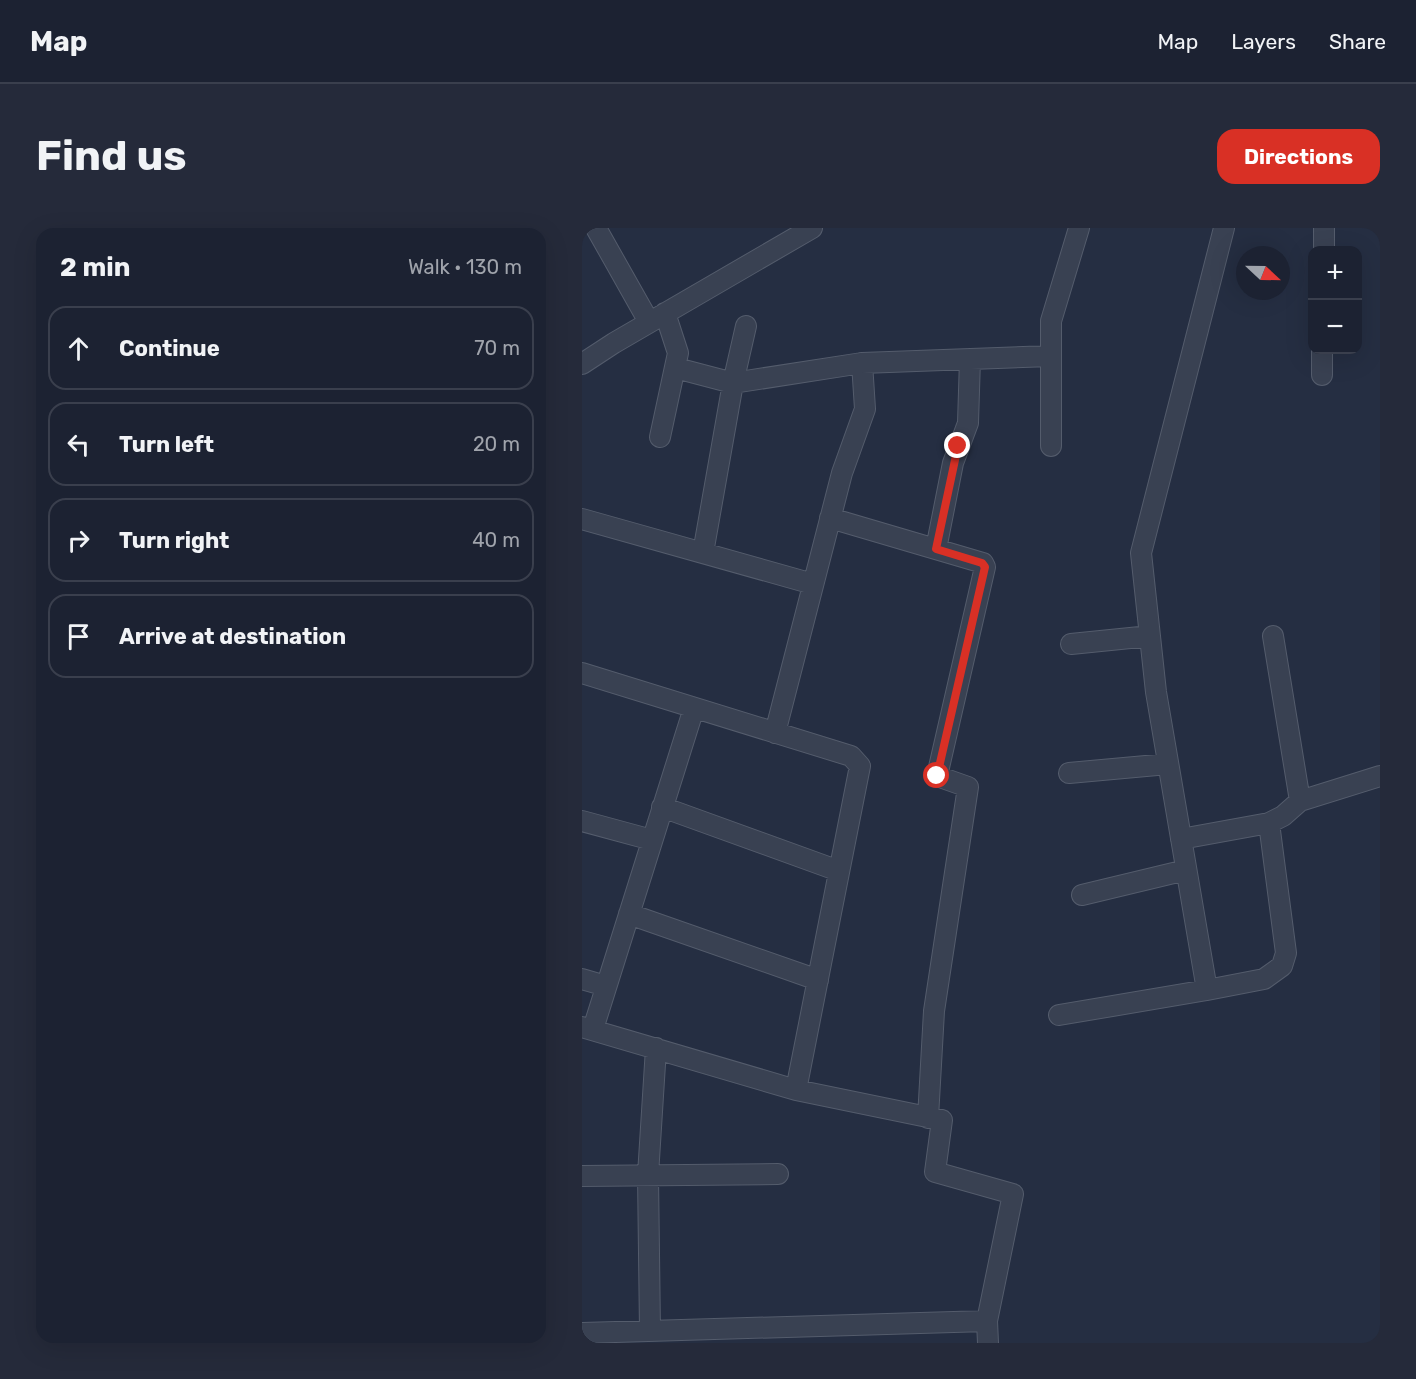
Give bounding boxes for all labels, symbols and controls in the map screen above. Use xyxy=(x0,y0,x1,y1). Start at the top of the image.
text: Map xyxy=(30,25,87,58)
text: Map xyxy=(1157,29,1198,54)
text: Layers xyxy=(1231,29,1296,54)
text: Share xyxy=(1329,29,1386,54)
button: Directions xyxy=(1217,129,1380,184)
text: Find us xyxy=(36,131,187,181)
north arrow xyxy=(1236,246,1290,300)
map controls xyxy=(1308,246,1362,354)
button: + xyxy=(1308,246,1362,300)
text: 2 min xyxy=(60,252,130,283)
text: Walk · 130 m xyxy=(408,255,522,279)
button: − xyxy=(1308,300,1362,354)
icon: ahead xyxy=(62,332,95,365)
text: Continue xyxy=(119,335,220,362)
text: 70 m xyxy=(474,336,520,360)
icon: left xyxy=(62,428,95,461)
text: Turn left xyxy=(119,431,214,458)
text: 20 m xyxy=(473,432,520,456)
route end xyxy=(944,432,970,458)
icon: right xyxy=(62,524,95,557)
text: Turn right xyxy=(119,527,229,554)
text: 40 m xyxy=(472,528,520,552)
icon: arrive xyxy=(62,620,95,653)
text: Arrive at destination xyxy=(119,623,346,650)
route start xyxy=(923,762,949,788)

